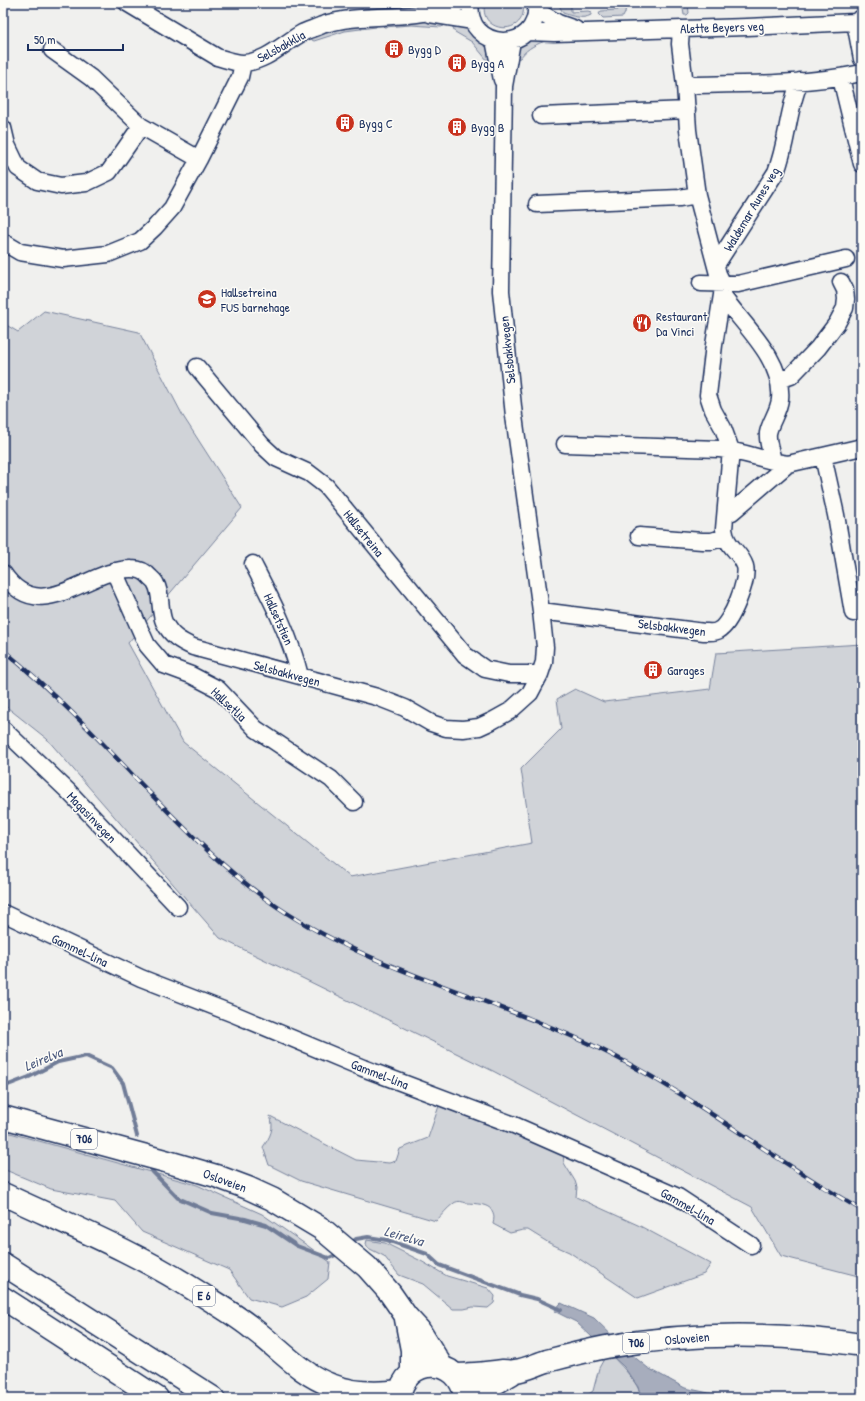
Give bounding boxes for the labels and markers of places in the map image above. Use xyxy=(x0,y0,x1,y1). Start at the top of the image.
building icon: Bygg D xyxy=(383,38,405,60)
place label: Bygg D xyxy=(408,40,442,58)
building icon: Bygg A xyxy=(446,52,468,74)
place label: Bygg A xyxy=(471,54,505,72)
building icon: Bygg C xyxy=(334,112,356,134)
place label: Bygg C xyxy=(359,114,393,132)
building icon: Bygg B xyxy=(446,116,468,138)
place label: Bygg B xyxy=(471,118,505,136)
place label: Hallsetreina FUS barnehage xyxy=(220,283,290,316)
school or university icon: Hallsetreina FUS barnehage xyxy=(196,288,218,310)
place label: Restaurant Da Vinci xyxy=(656,307,708,340)
restaurant icon: Restaurant Da Vinci xyxy=(631,312,653,334)
building icon: Garages xyxy=(642,659,664,681)
place label: Garages xyxy=(667,661,704,679)

